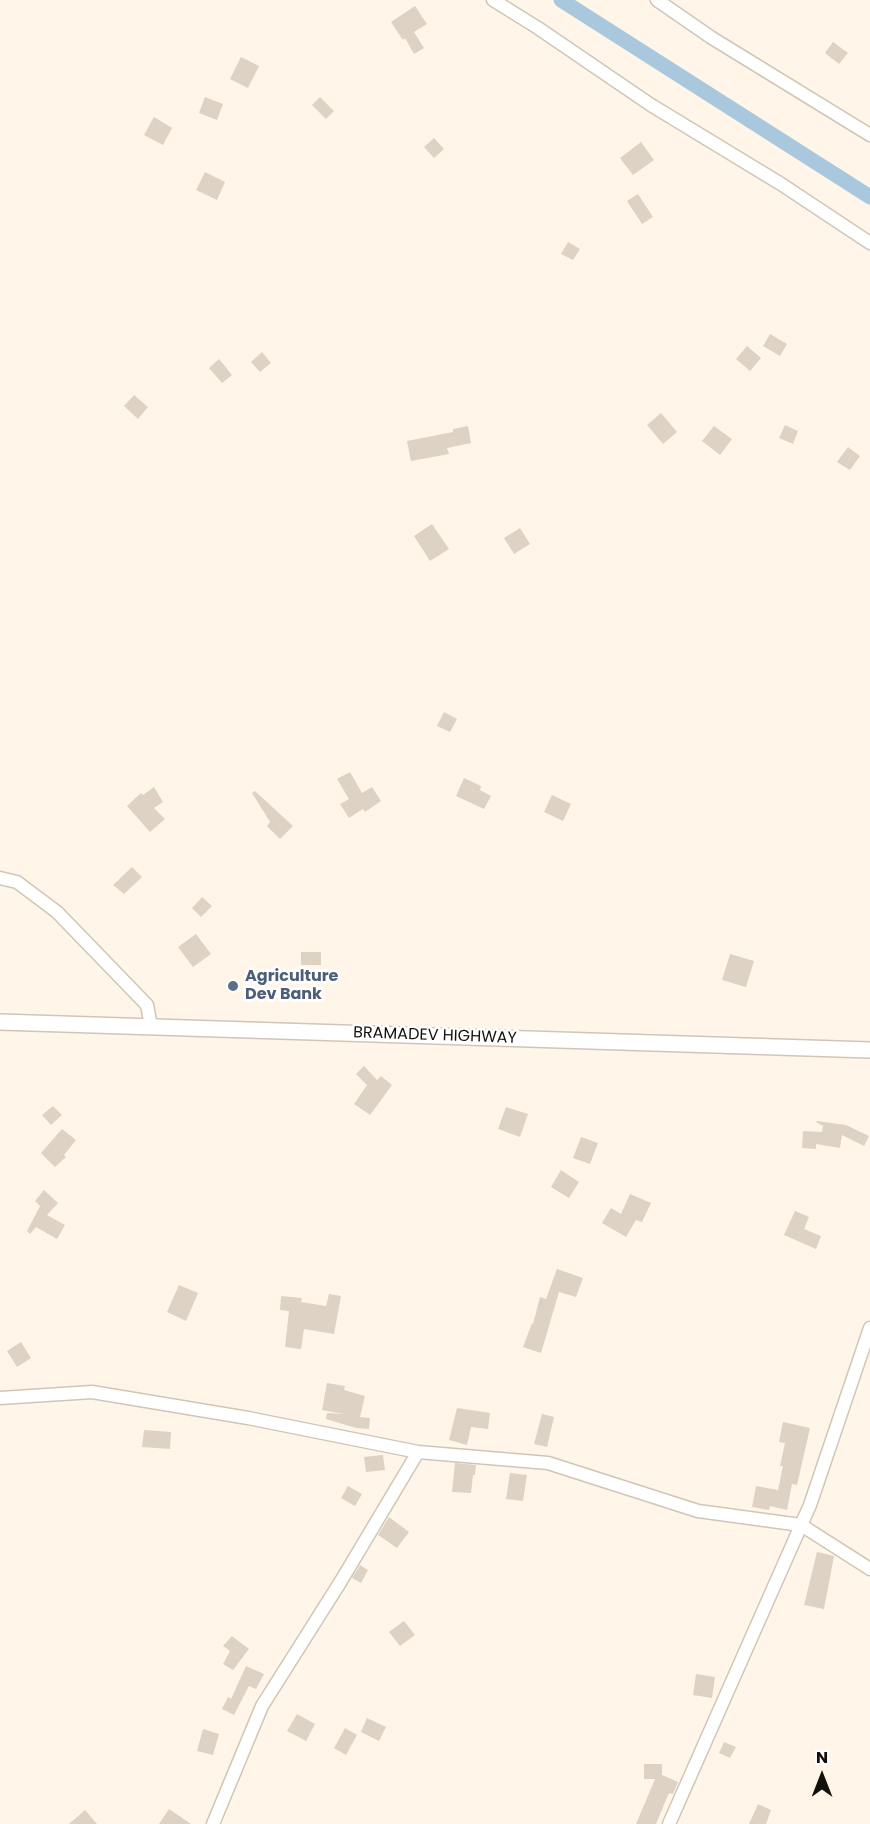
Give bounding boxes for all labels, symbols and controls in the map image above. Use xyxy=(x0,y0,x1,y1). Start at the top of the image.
place label: Agriculture Dev Bank xyxy=(245,967,338,1005)
marker: Agriculture Dev Bank xyxy=(226,979,240,993)
street label: BRAMADEV HIGHWAY xyxy=(353,1024,517,1048)
north arrow xyxy=(792,1746,852,1806)
text: N xyxy=(816,1746,828,1769)

